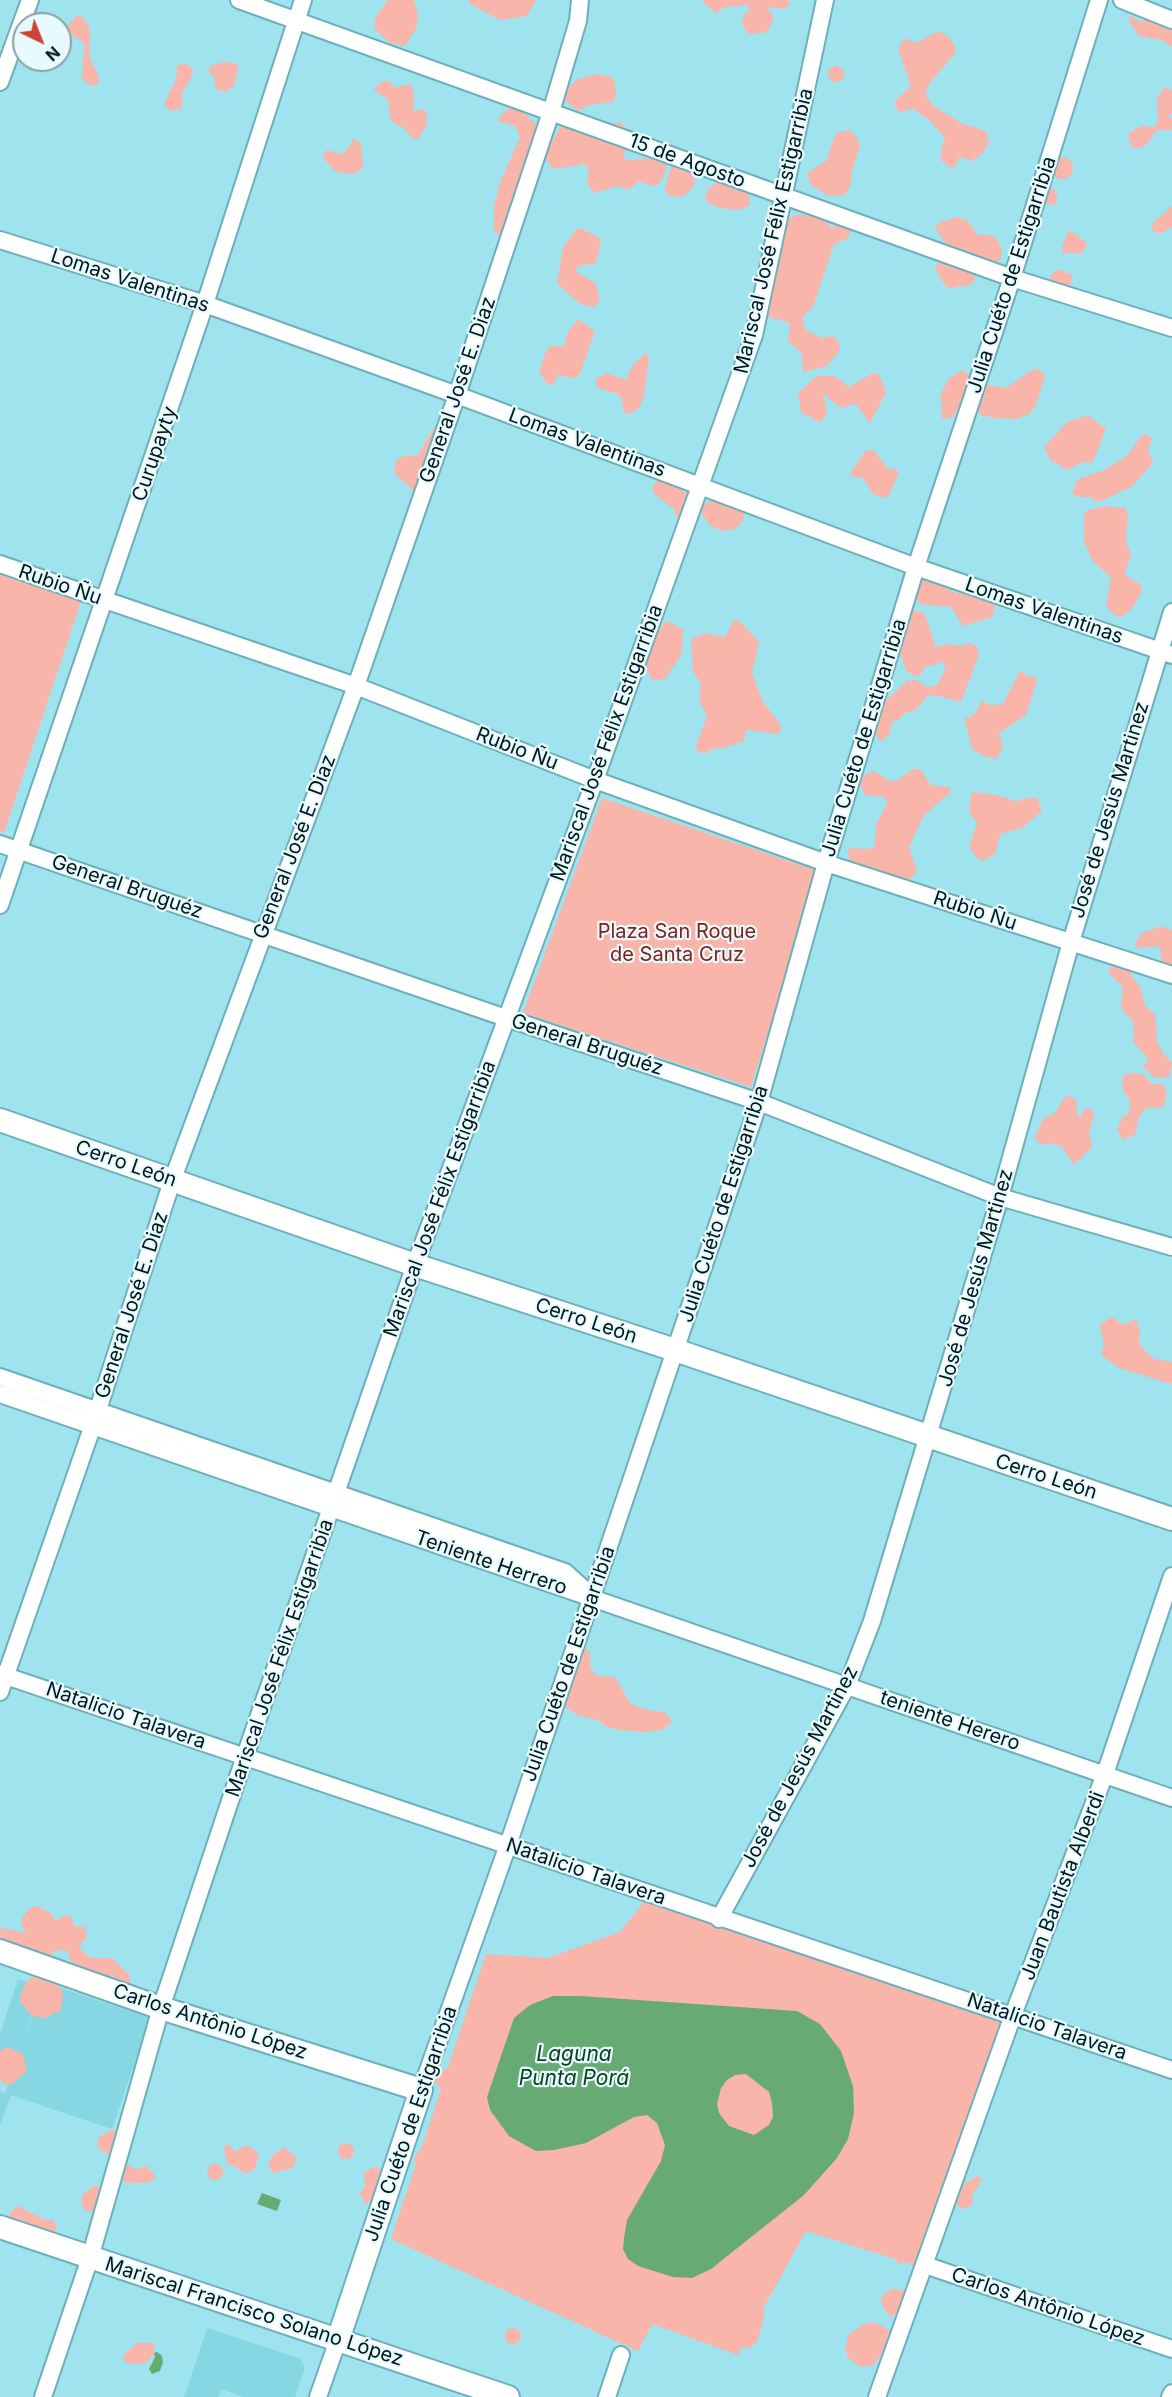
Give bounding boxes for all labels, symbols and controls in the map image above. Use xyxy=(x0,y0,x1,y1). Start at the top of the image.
north arrow xyxy=(12,12,72,72)
text: N xyxy=(42,42,64,65)
street label: Mariscal José Félix Estigarribia xyxy=(729,86,819,376)
street label: 15 de Agosto xyxy=(625,129,749,193)
street label: Julia Cuéto de Estigarribia xyxy=(962,154,1062,396)
street label: Lomas Valentinas xyxy=(48,244,212,318)
street label: General José E. Diaz xyxy=(415,294,501,486)
street label: Curupayty xyxy=(128,403,182,505)
street label: Lomas Valentinas xyxy=(505,403,669,483)
street label: Rubio Ñu xyxy=(15,560,105,610)
street label: Lomas Valentinas xyxy=(962,573,1126,649)
street label: Mariscal José Félix Estigarribia xyxy=(546,602,668,884)
street label: Julia Cuéto de Estigarribia xyxy=(816,616,912,860)
street label: José de Jesús Martinez xyxy=(1066,699,1154,921)
street label: Rubio Ñu xyxy=(472,722,562,776)
street label: General José E. Diaz xyxy=(249,751,341,943)
street label: General Bruguéz xyxy=(48,850,206,924)
street label: Rubio Ñu xyxy=(930,886,1020,936)
park label: Plaza San Roque de Santa Cruz xyxy=(598,920,756,967)
street label: General Bruguéz xyxy=(508,1009,666,1081)
street label: Mariscal José Félix Estigarribia xyxy=(379,1058,501,1340)
street label: Julia Cuéto de Estigarribia xyxy=(674,1083,774,1325)
street label: Cerro León xyxy=(72,1135,180,1193)
street label: José de Jesús Martinez xyxy=(933,1166,1019,1390)
street label: General José E. Diaz xyxy=(90,1208,174,1402)
street label: Cerro León xyxy=(532,1293,640,1349)
street label: Cerro León xyxy=(992,1449,1100,1505)
street label: Mariscal José Félix Estigarribia xyxy=(221,1516,339,1800)
street label: Teniente Herrero xyxy=(412,1526,570,1600)
street label: Julia Cuéto de Estigarribia xyxy=(517,1543,621,1785)
street label: José de Jesús Martinez xyxy=(737,1662,863,1872)
street label: Natalicio Talavera xyxy=(43,1677,209,1755)
street label: teniente Herero xyxy=(877,1686,1023,1756)
street label: Juan Bautista Alberdi xyxy=(1016,1788,1110,1984)
street label: Natalicio Talavera xyxy=(503,1833,669,1911)
street label: Carlos Antônio López xyxy=(110,1979,310,2065)
street label: Natalicio Talavera xyxy=(964,1988,1130,2066)
street label: Julia Cuéto de Estigarribia xyxy=(359,2003,463,2245)
water label: Laguna Punta Porá xyxy=(519,2042,629,2092)
street label: Mariscal Francisco Solano López xyxy=(102,2252,406,2372)
street label: Carlos Antônio López xyxy=(948,2263,1148,2351)

